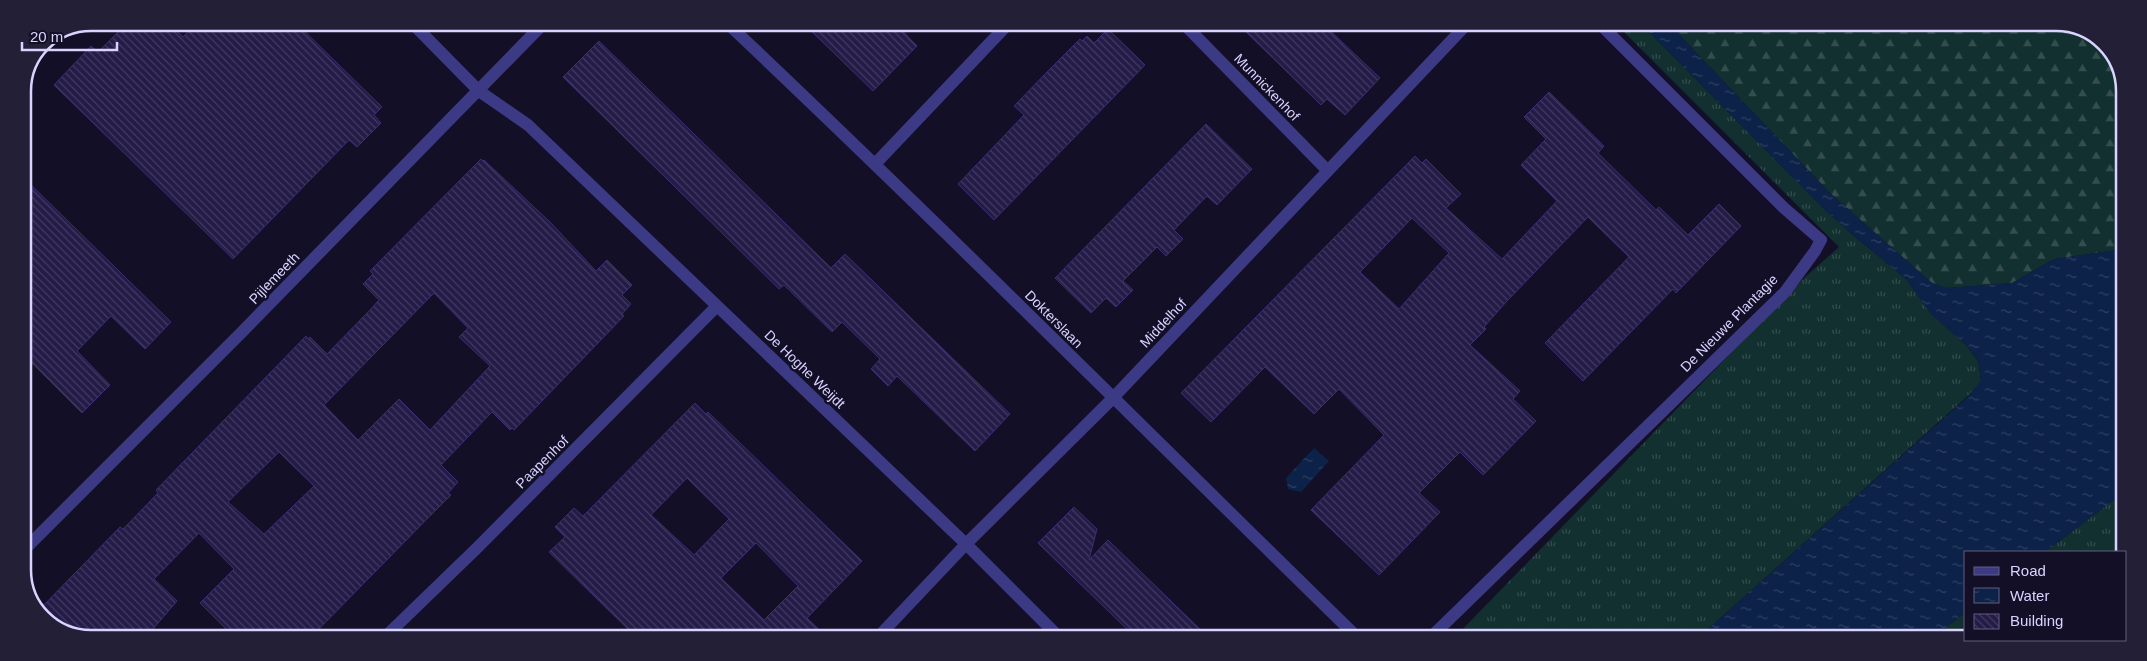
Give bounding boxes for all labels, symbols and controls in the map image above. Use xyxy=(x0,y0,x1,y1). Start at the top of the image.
scale bar xyxy=(22,20,118,52)
text: 20 m xyxy=(30,28,63,45)
street label: Munnickenhof xyxy=(1231,50,1303,124)
street label: Pijlemeeth xyxy=(246,249,302,307)
street label: De Nieuwe Plantagie xyxy=(1677,271,1781,375)
street label: Dokterslaan xyxy=(1022,287,1086,351)
street label: Middelhof xyxy=(1136,295,1190,351)
street label: De Hoghe Weijdt xyxy=(761,327,849,411)
street label: Paapenhof xyxy=(512,432,572,492)
legend xyxy=(1964,551,2127,641)
text: Road xyxy=(2010,562,2046,579)
text: Water xyxy=(2010,587,2049,604)
text: Building xyxy=(2010,612,2063,629)

